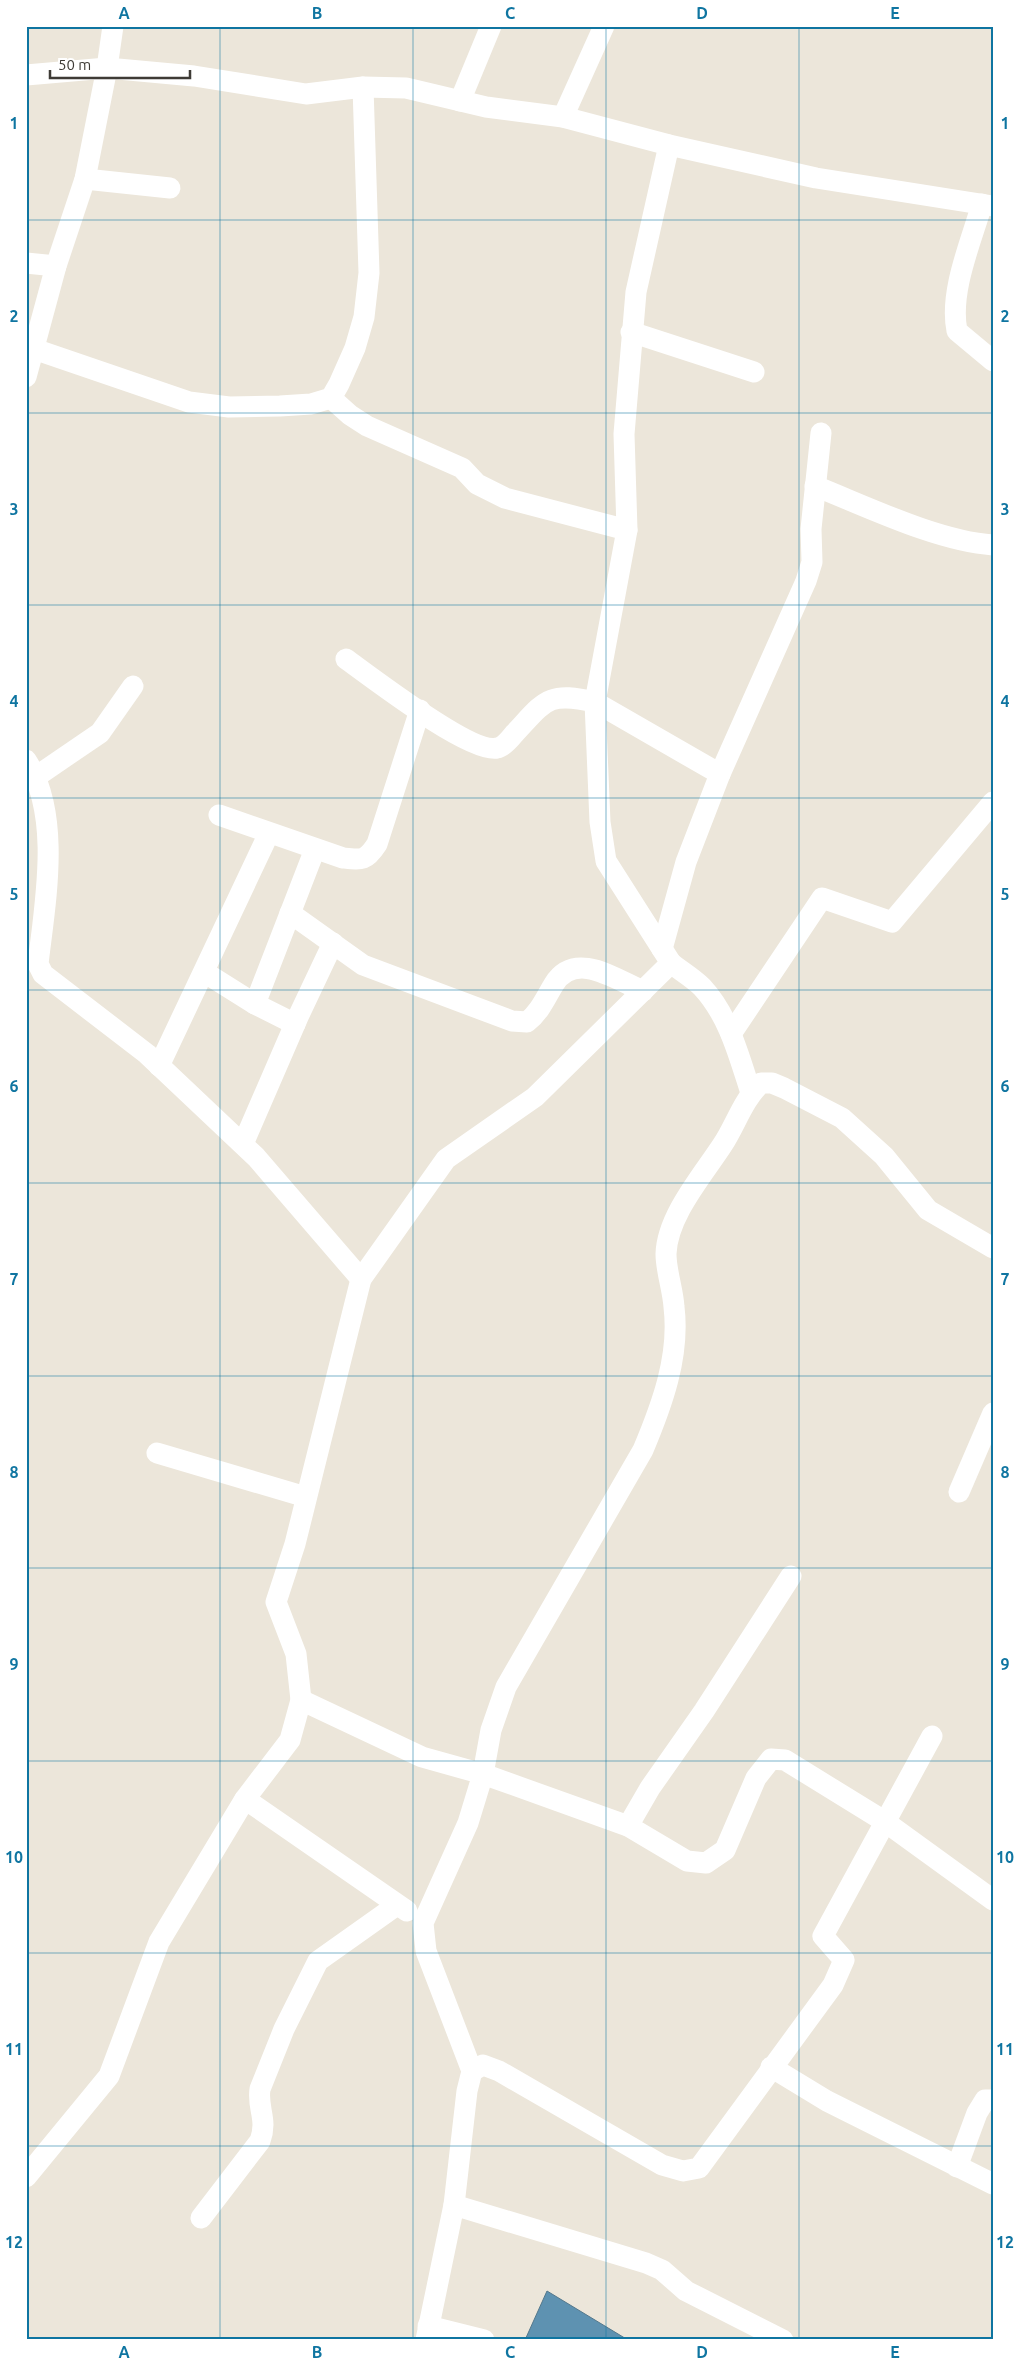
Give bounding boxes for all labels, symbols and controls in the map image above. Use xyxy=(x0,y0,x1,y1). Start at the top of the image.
text: A xyxy=(118,4,130,22)
text: B xyxy=(312,4,322,22)
text: C xyxy=(505,4,515,22)
text: D xyxy=(696,4,708,22)
text: E xyxy=(890,4,900,22)
scale bar xyxy=(50,48,190,80)
text: 50 m xyxy=(58,56,91,73)
text: 1 xyxy=(9,114,19,132)
text: 1 xyxy=(1000,114,1010,132)
text: 2 xyxy=(9,307,19,325)
text: 2 xyxy=(1000,307,1010,325)
text: 3 xyxy=(9,500,19,518)
text: 3 xyxy=(1000,500,1010,518)
text: 4 xyxy=(9,692,19,710)
text: 4 xyxy=(1000,692,1010,710)
text: 5 xyxy=(9,885,19,903)
text: 5 xyxy=(1000,885,1010,903)
text: 6 xyxy=(9,1077,19,1095)
text: 6 xyxy=(1000,1077,1010,1095)
text: 7 xyxy=(9,1270,19,1288)
text: 7 xyxy=(1000,1270,1010,1288)
text: 8 xyxy=(9,1463,19,1481)
text: 8 xyxy=(1000,1463,1010,1481)
text: 9 xyxy=(9,1655,19,1673)
text: 9 xyxy=(1000,1655,1010,1673)
text: 10 xyxy=(5,1848,23,1866)
text: 10 xyxy=(996,1848,1014,1866)
text: 11 xyxy=(5,2040,23,2058)
text: 11 xyxy=(996,2040,1014,2058)
text: 12 xyxy=(5,2233,23,2251)
text: 12 xyxy=(996,2233,1014,2251)
text: A xyxy=(118,2343,130,2361)
text: B xyxy=(312,2343,322,2361)
text: C xyxy=(505,2343,515,2361)
text: D xyxy=(696,2343,708,2361)
text: E xyxy=(890,2343,900,2361)

